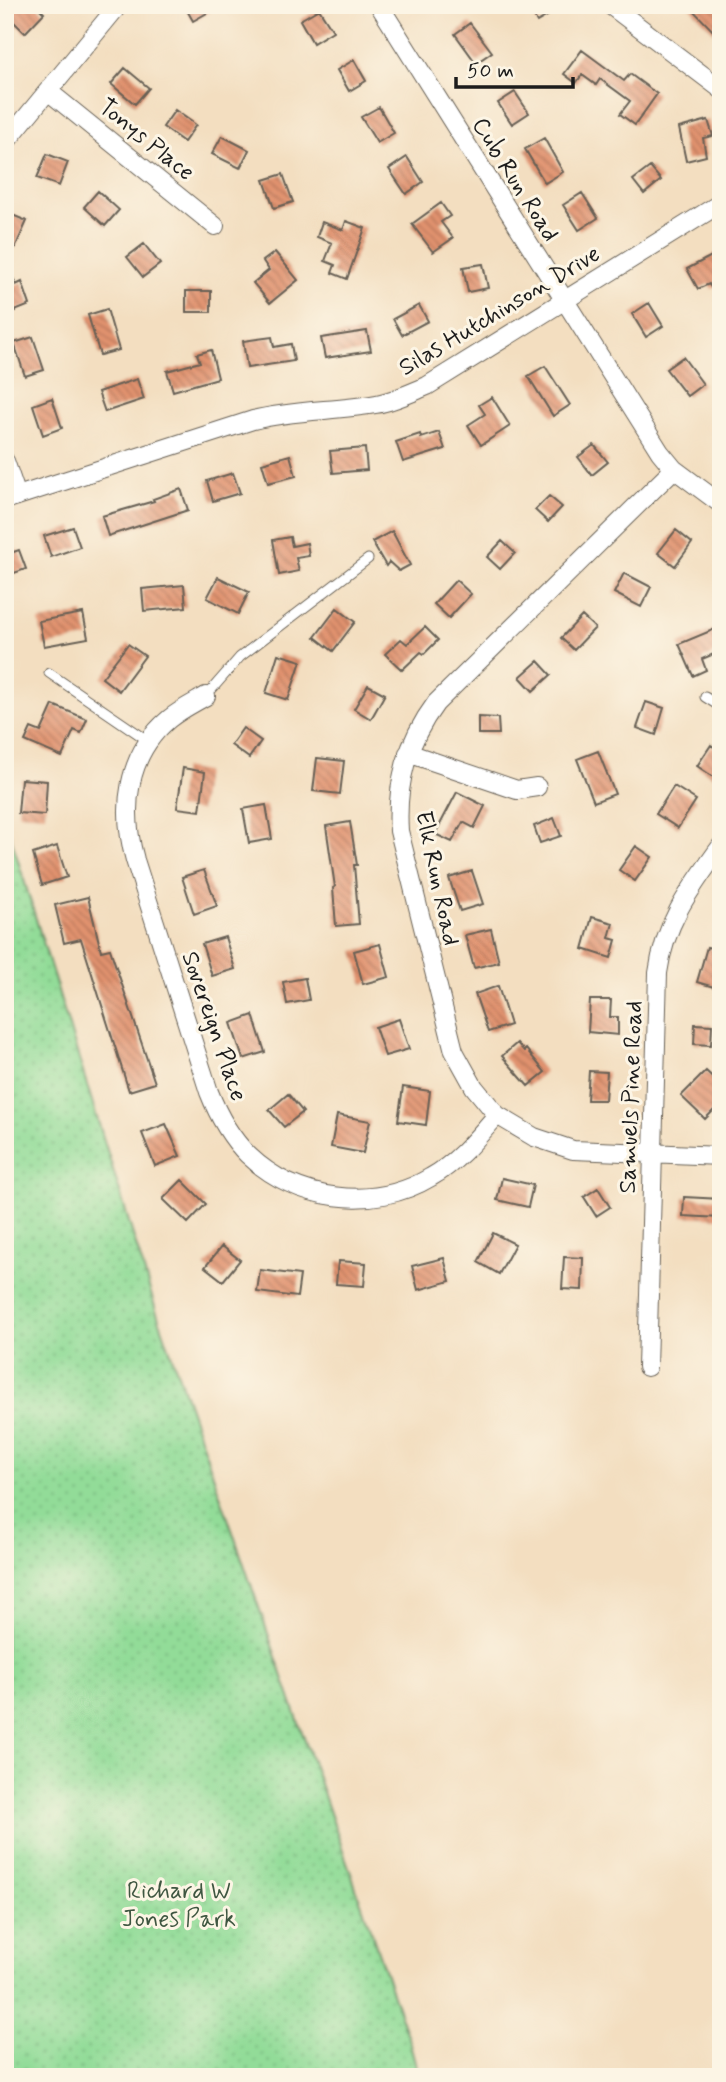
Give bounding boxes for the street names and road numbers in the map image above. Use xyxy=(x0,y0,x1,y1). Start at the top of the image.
street label: Tonys Place xyxy=(92,92,201,188)
street label: Cub Run Road xyxy=(464,112,565,248)
street label: Silas Hutchinson Drive xyxy=(393,239,606,384)
street label: Elk Run Road xyxy=(407,808,466,949)
street label: Sovereign Place xyxy=(173,948,254,1105)
street label: Samuels Pine Road xyxy=(613,1000,650,1194)

